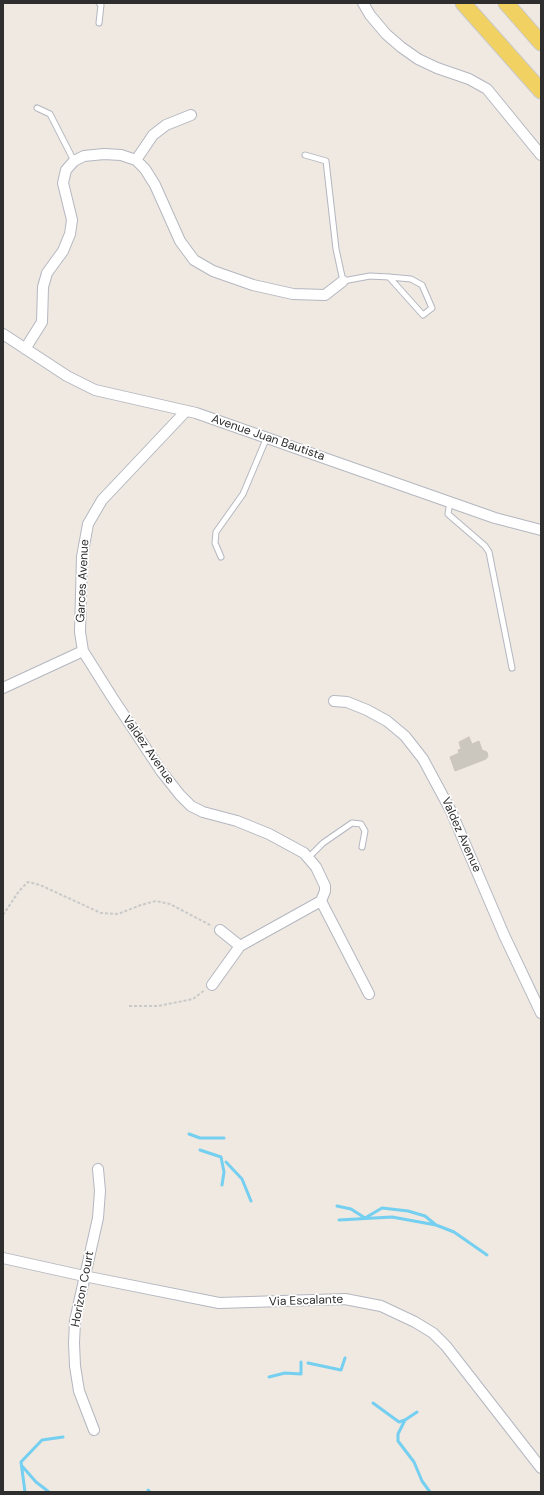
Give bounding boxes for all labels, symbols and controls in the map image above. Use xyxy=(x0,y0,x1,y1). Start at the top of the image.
street label: Avenue Juan Bautista xyxy=(210,412,326,464)
street label: Garces Avenue xyxy=(74,539,92,623)
street label: Valdez Avenue xyxy=(119,713,177,787)
street label: Valdez Avenue xyxy=(438,795,484,875)
street label: Horizon Court xyxy=(69,1250,97,1328)
street label: Via Escalante xyxy=(269,1293,343,1309)

